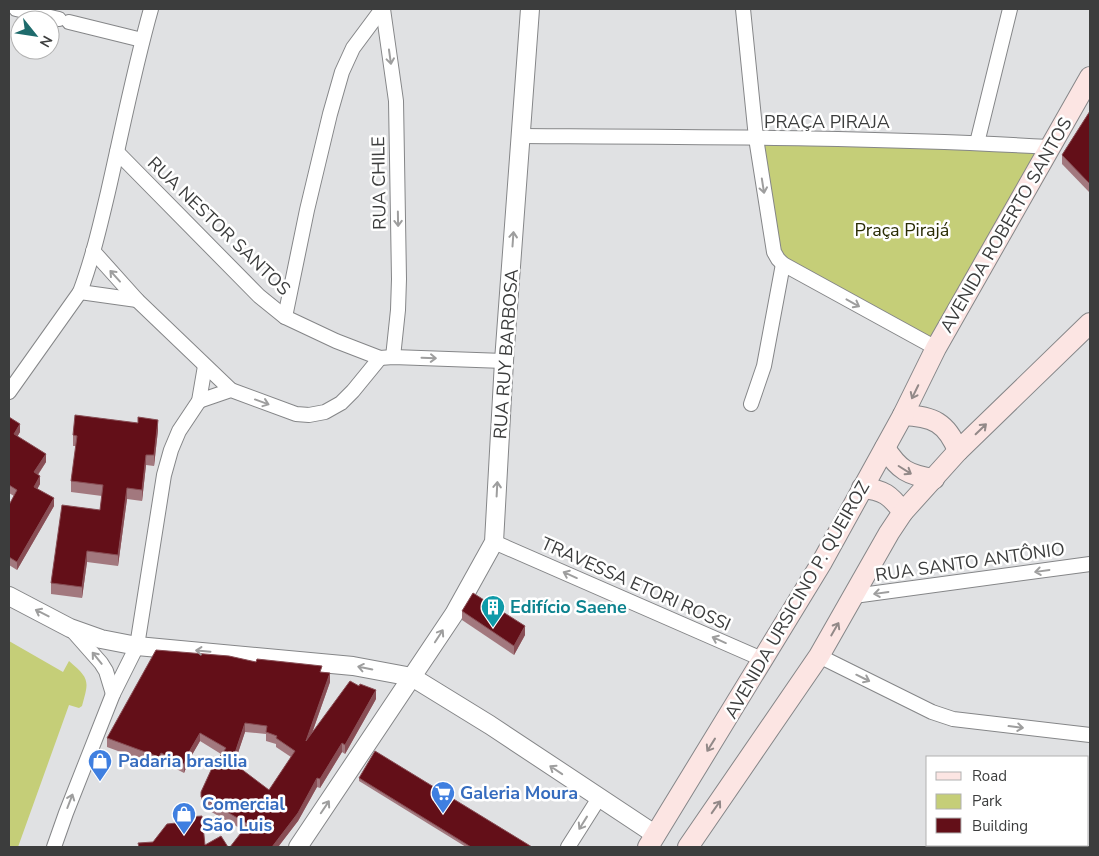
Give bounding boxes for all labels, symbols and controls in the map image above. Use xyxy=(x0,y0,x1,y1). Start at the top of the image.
north arrow xyxy=(10,10,60,60)
text: N xyxy=(35,32,57,51)
one-way arrow xyxy=(385,49,395,65)
street label: PRAÇA PIRAJA xyxy=(764,110,890,134)
street label: AVENIDA ROBERTO SANTOS xyxy=(934,113,1078,337)
street label: RUA CHILE xyxy=(366,136,392,230)
street label: RUA NESTOR SANTOS xyxy=(142,151,296,301)
one-way arrow xyxy=(759,178,769,194)
one-way arrow xyxy=(393,210,403,227)
park label: Praça Pirajá xyxy=(855,218,949,242)
one-way arrow xyxy=(509,232,518,248)
street label: RUA RUY BARBOSA xyxy=(488,268,524,440)
one-way arrow xyxy=(109,269,121,282)
one-way arrow xyxy=(845,299,860,309)
one-way arrow xyxy=(420,353,437,363)
one-way arrow xyxy=(909,384,919,399)
one-way arrow xyxy=(254,398,269,407)
one-way arrow xyxy=(975,423,987,435)
one-way arrow xyxy=(898,464,912,475)
street label: AVENIDA URSICINO P. QUEIROZ xyxy=(719,477,875,723)
one-way arrow xyxy=(493,481,502,497)
street label: TRAVESSA ETORI ROSSI xyxy=(537,531,735,637)
street label: RUA SANTO ANTÔNIO xyxy=(874,537,1066,587)
one-way arrow xyxy=(1034,566,1050,576)
one-way arrow xyxy=(563,570,578,580)
one-way arrow xyxy=(873,588,889,598)
building icon: Edifício Saene xyxy=(480,594,506,628)
place label: Edifício Saene xyxy=(510,595,627,619)
one-way arrow xyxy=(35,608,50,617)
one-way arrow xyxy=(831,622,841,636)
one-way arrow xyxy=(434,630,444,644)
one-way arrow xyxy=(712,635,727,645)
one-way arrow xyxy=(195,647,211,656)
one-way arrow xyxy=(91,652,102,665)
one-way arrow xyxy=(357,662,373,672)
one-way arrow xyxy=(855,674,870,683)
one-way arrow xyxy=(1008,722,1024,732)
one-way arrow xyxy=(706,737,716,751)
shop icon: Padaria brasilia xyxy=(87,748,113,782)
place label: Padaria brasilia xyxy=(118,749,247,773)
legend xyxy=(926,756,1089,846)
one-way arrow xyxy=(550,765,564,775)
text: Road xyxy=(972,766,1007,786)
supermarket icon: Galeria Moura xyxy=(430,780,456,814)
place label: Galeria Moura xyxy=(460,781,578,805)
text: Park xyxy=(972,791,1002,811)
place label: Comercial São Luis xyxy=(202,792,285,837)
one-way arrow xyxy=(66,794,75,809)
one-way arrow xyxy=(321,800,331,814)
one-way arrow xyxy=(711,800,721,814)
shop icon: Comercial São Luis xyxy=(171,801,197,835)
one-way arrow xyxy=(578,815,588,829)
text: Building xyxy=(972,816,1028,836)

